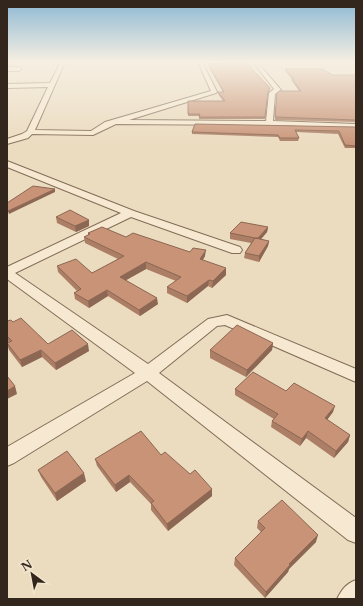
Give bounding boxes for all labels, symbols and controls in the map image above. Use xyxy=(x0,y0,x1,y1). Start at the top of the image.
north arrow xyxy=(12,554,52,594)
text: N xyxy=(19,556,35,574)

